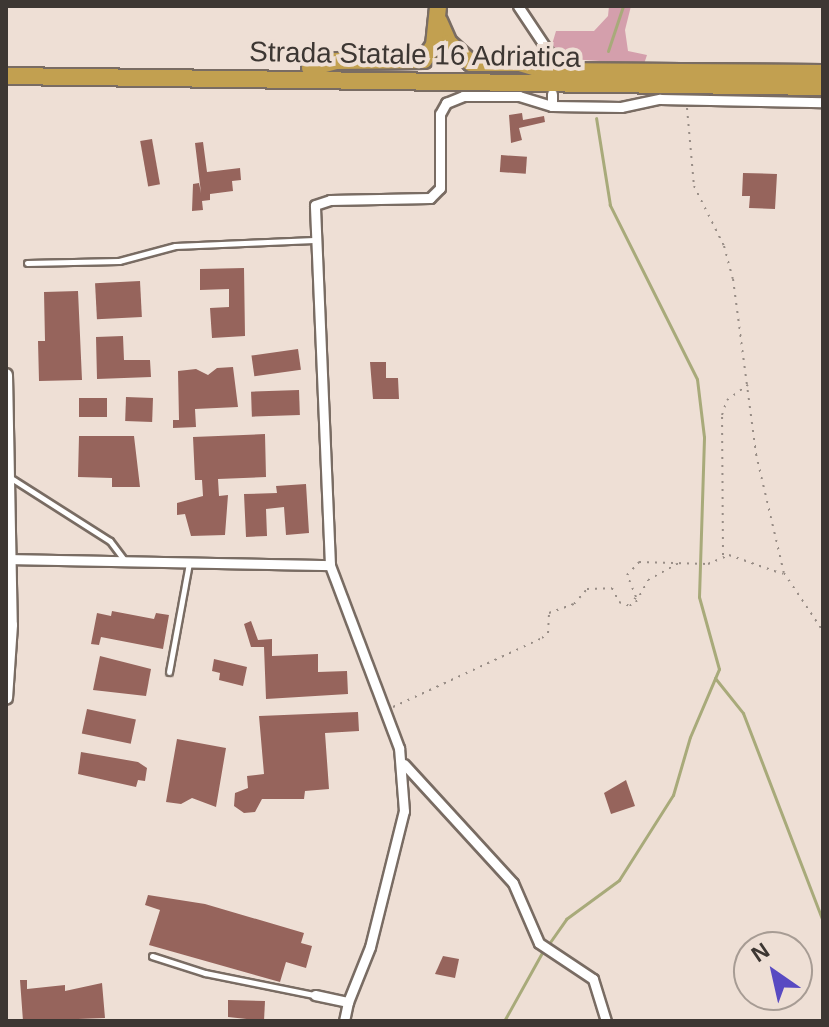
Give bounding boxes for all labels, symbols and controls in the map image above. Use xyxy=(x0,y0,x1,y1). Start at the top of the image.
street label: Strada Statale 16 Adriatica xyxy=(248,35,582,75)
north arrow xyxy=(733,931,813,1011)
text: N xyxy=(747,938,774,967)

